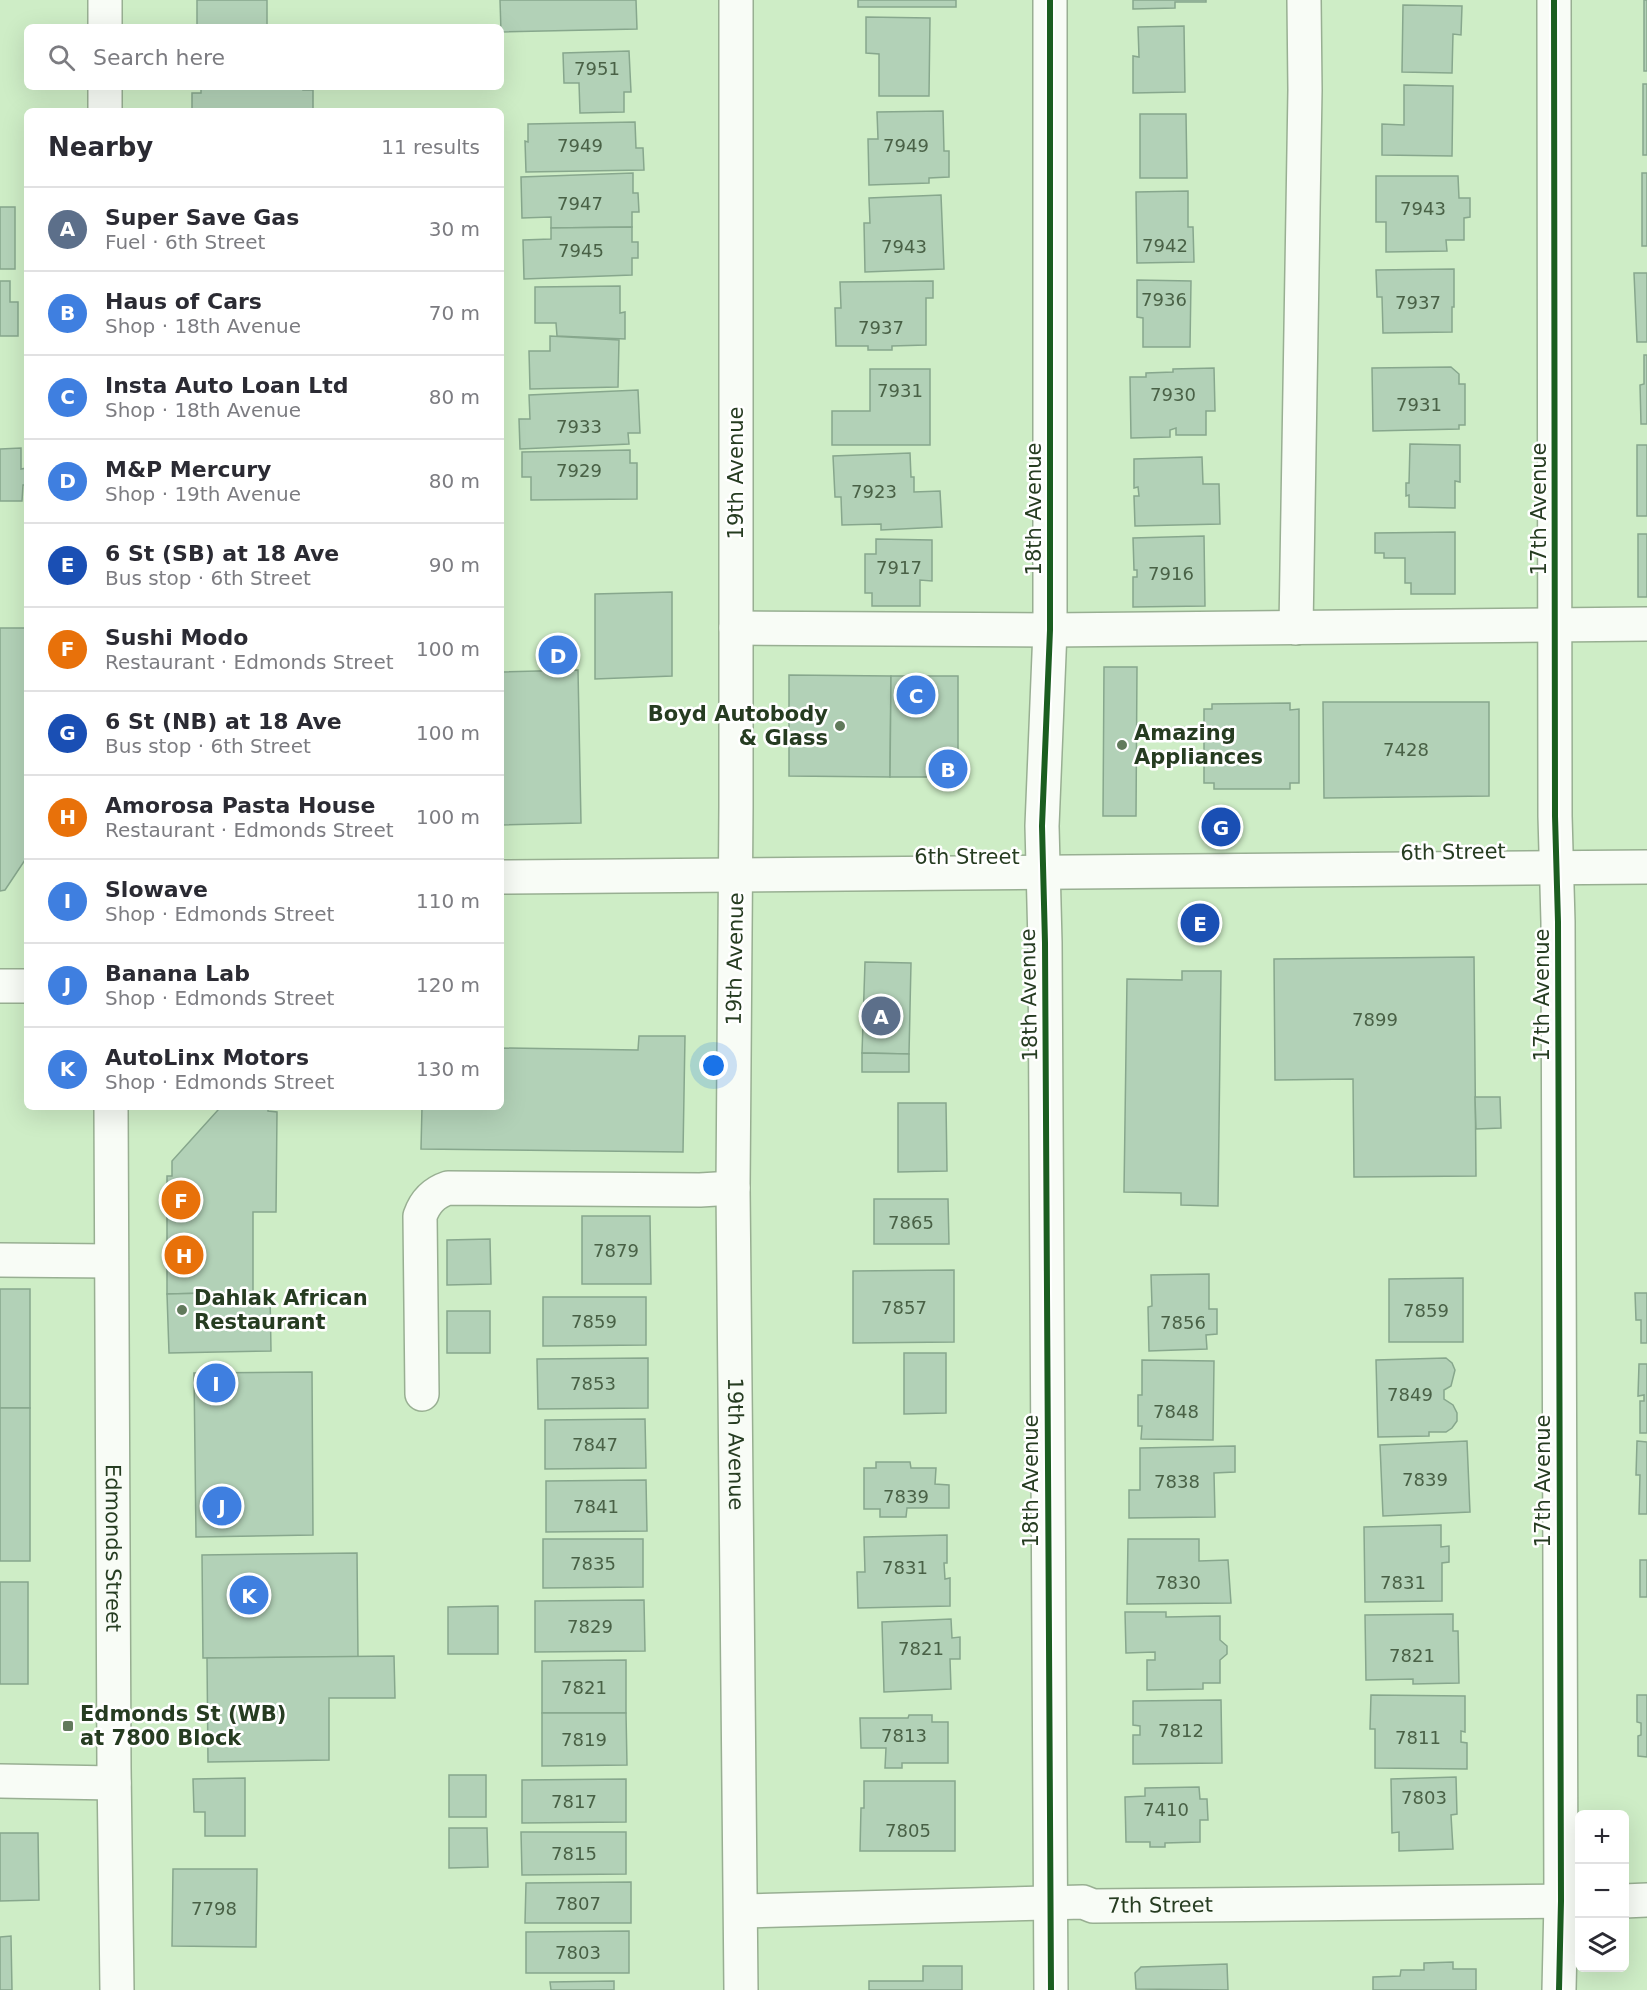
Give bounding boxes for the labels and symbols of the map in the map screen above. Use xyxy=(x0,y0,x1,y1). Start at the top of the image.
house number: 7951 xyxy=(574,58,620,79)
house number: 7949 xyxy=(557,135,603,156)
house number: 7949 xyxy=(883,135,929,156)
house number: 7947 xyxy=(557,193,603,214)
house number: 7943 xyxy=(1400,198,1446,219)
house number: 7942 xyxy=(1142,235,1188,256)
house number: 7943 xyxy=(881,236,927,257)
house number: 7945 xyxy=(558,240,604,261)
house number: 7936 xyxy=(1141,289,1187,310)
house number: 7937 xyxy=(1395,292,1441,313)
house number: 7937 xyxy=(858,317,904,338)
house number: 7931 xyxy=(877,380,923,401)
house number: 7930 xyxy=(1150,384,1196,405)
house number: 7931 xyxy=(1396,394,1442,415)
street label: 19th Avenue xyxy=(724,407,748,539)
house number: 7933 xyxy=(556,416,602,437)
street label: 18th Avenue xyxy=(1022,443,1046,575)
street label: 17th Avenue xyxy=(1527,443,1551,575)
house number: 7929 xyxy=(556,460,602,481)
house number: 7923 xyxy=(851,481,897,502)
house number: 7917 xyxy=(876,557,922,578)
house number: 7916 xyxy=(1148,563,1194,584)
pin: D xyxy=(538,632,578,678)
pin: C xyxy=(896,672,936,718)
place label: Boyd Autobody & Glass xyxy=(648,702,828,750)
marker: Boyd Autobody & Glass xyxy=(833,719,847,733)
place label: Amazing Appliances xyxy=(1134,721,1263,769)
marker: Amazing Appliances xyxy=(1115,738,1129,752)
house number: 7428 xyxy=(1383,739,1429,760)
pin: B xyxy=(928,746,968,792)
pin: G xyxy=(1202,804,1240,850)
street label: 6th Street xyxy=(1400,839,1506,865)
street label: 6th Street xyxy=(914,845,1020,869)
street label: 19th Avenue xyxy=(722,892,748,1026)
pin: E xyxy=(1180,900,1220,946)
street label: 18th Avenue xyxy=(1016,928,1042,1062)
street label: 17th Avenue xyxy=(1530,929,1554,1061)
pin: A xyxy=(862,994,900,1038)
house number: 7899 xyxy=(1352,1009,1398,1030)
your location xyxy=(699,1051,728,1080)
pin: F xyxy=(162,1178,201,1222)
house number: 7865 xyxy=(888,1212,934,1233)
pin: H xyxy=(164,1232,204,1278)
house number: 7879 xyxy=(593,1240,639,1261)
place label: Dahlak African Restaurant xyxy=(194,1286,368,1334)
house number: 7857 xyxy=(881,1297,927,1318)
house number: 7859 xyxy=(1403,1300,1449,1321)
marker: Dahlak African Restaurant xyxy=(175,1303,189,1317)
house number: 7859 xyxy=(571,1311,617,1332)
house number: 7856 xyxy=(1160,1312,1206,1333)
pin: I xyxy=(196,1360,236,1406)
house number: 7853 xyxy=(570,1373,616,1394)
street label: 19th Avenue xyxy=(723,1377,748,1511)
house number: 7849 xyxy=(1387,1384,1433,1405)
house number: 7848 xyxy=(1153,1401,1199,1422)
street label: 18th Avenue xyxy=(1019,1415,1043,1547)
street label: 17th Avenue xyxy=(1531,1415,1555,1547)
house number: 7847 xyxy=(572,1434,618,1455)
street label: Edmonds Street xyxy=(101,1464,125,1632)
house number: 7839 xyxy=(1402,1469,1448,1490)
house number: 7838 xyxy=(1154,1471,1200,1492)
pin: J xyxy=(202,1484,242,1528)
house number: 7839 xyxy=(883,1486,929,1507)
house number: 7841 xyxy=(573,1496,619,1517)
house number: 7835 xyxy=(570,1553,616,1574)
house number: 7831 xyxy=(882,1557,928,1578)
pin: K xyxy=(230,1572,268,1618)
house number: 7830 xyxy=(1155,1572,1201,1593)
house number: 7831 xyxy=(1380,1572,1426,1593)
house number: 7829 xyxy=(567,1616,613,1637)
house number: 7821 xyxy=(898,1638,944,1659)
house number: 7821 xyxy=(1389,1645,1435,1666)
house number: 7821 xyxy=(561,1677,607,1698)
place label: Edmonds St (WB) at 7800 Block xyxy=(80,1702,286,1750)
marker: Edmonds St (WB) at 7800 Block xyxy=(61,1719,75,1733)
house number: 7812 xyxy=(1158,1720,1204,1741)
house number: 7813 xyxy=(881,1725,927,1746)
house number: 7811 xyxy=(1395,1727,1441,1748)
house number: 7819 xyxy=(561,1729,607,1750)
house number: 7803 xyxy=(1401,1787,1447,1808)
house number: 7817 xyxy=(551,1791,597,1812)
house number: 7410 xyxy=(1143,1799,1189,1820)
house number: 7805 xyxy=(885,1820,931,1841)
house number: 7815 xyxy=(551,1843,597,1864)
house number: 7807 xyxy=(555,1893,601,1914)
street label: 7th Street xyxy=(1107,1893,1213,1918)
house number: 7798 xyxy=(191,1898,237,1919)
house number: 7803 xyxy=(555,1942,601,1963)

